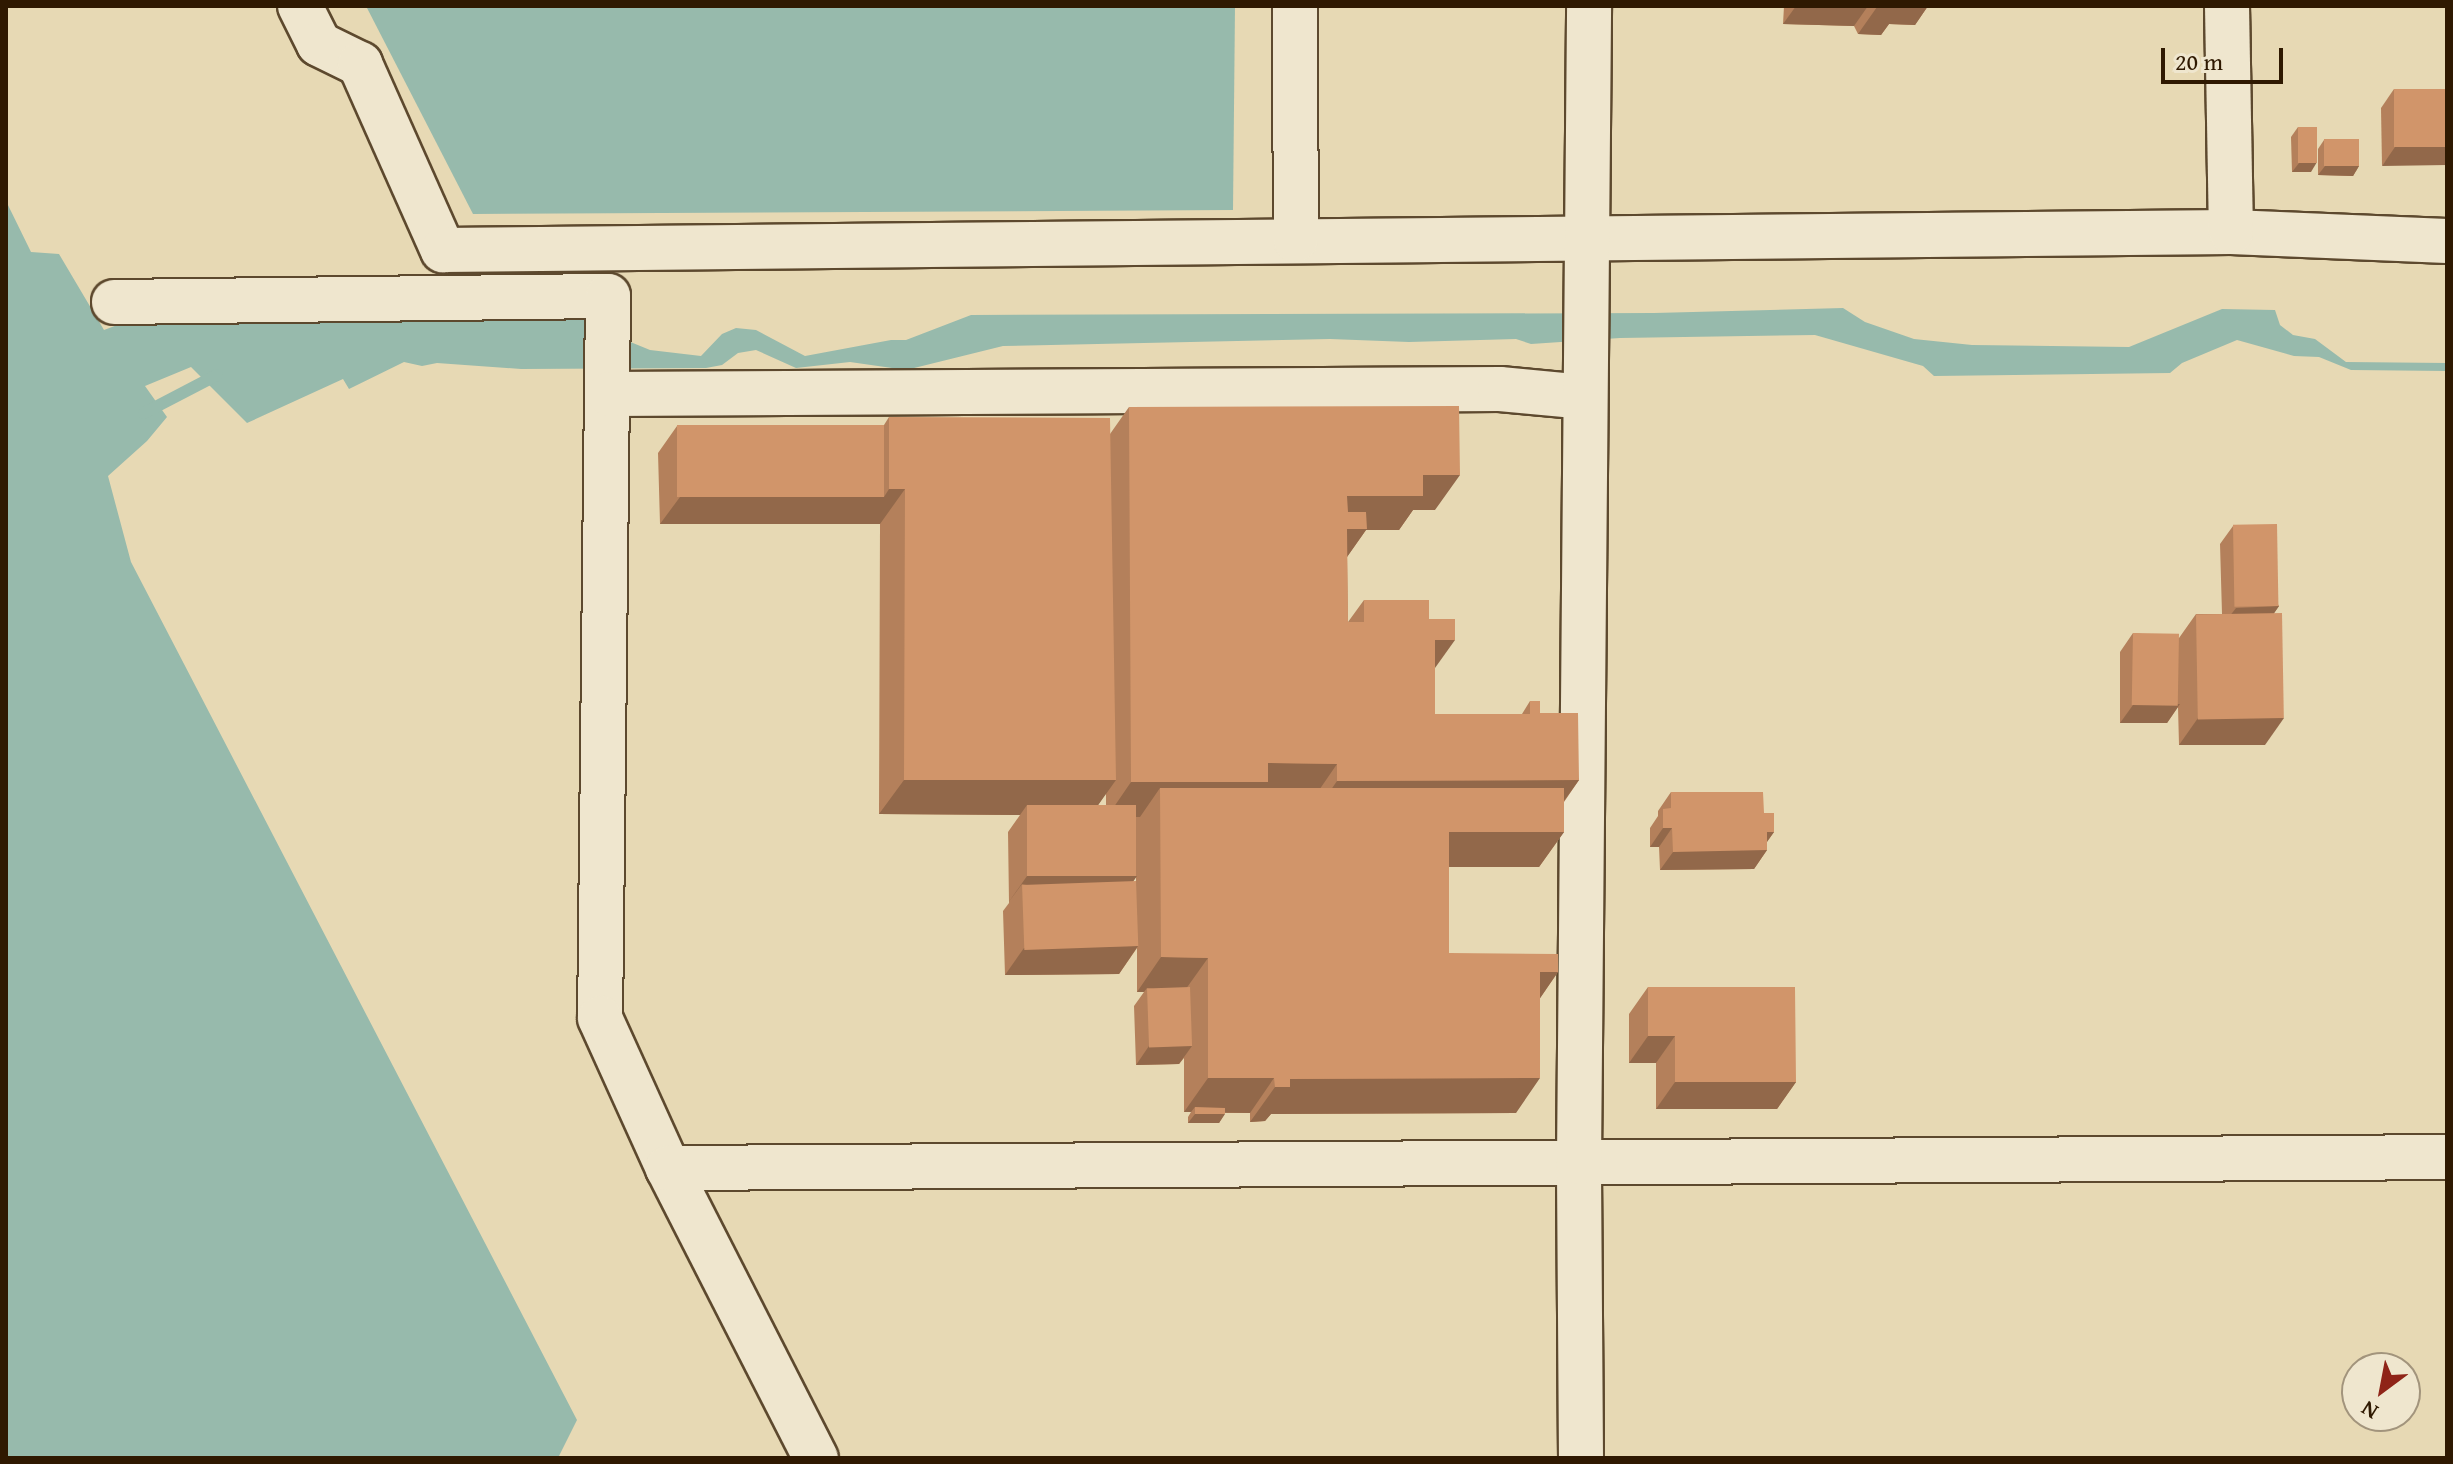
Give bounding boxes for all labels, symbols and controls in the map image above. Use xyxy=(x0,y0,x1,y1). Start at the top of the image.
scale bar xyxy=(2165,32,2287,82)
text: 20 m xyxy=(2175,44,2223,79)
north arrow xyxy=(2341,1352,2421,1432)
text: N xyxy=(2355,1393,2384,1428)

